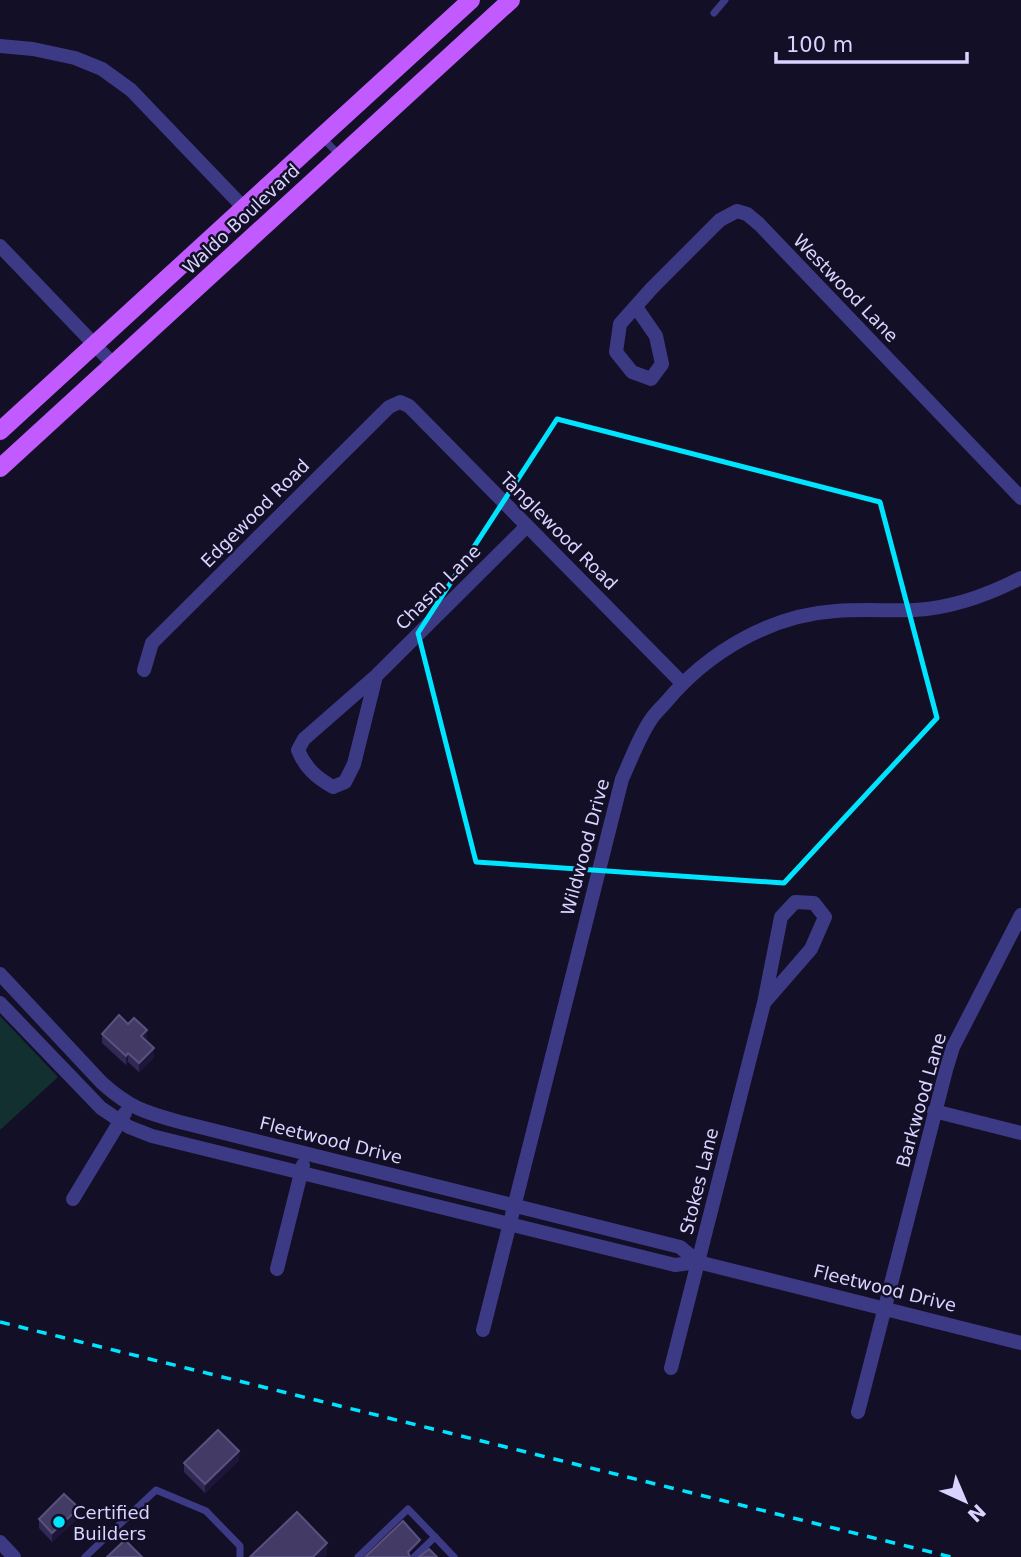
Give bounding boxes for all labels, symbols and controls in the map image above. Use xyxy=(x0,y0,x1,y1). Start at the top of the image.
scale bar xyxy=(776,21,967,65)
text: 100 m xyxy=(786,33,853,57)
street label: Waldo Boulevard xyxy=(178,160,304,278)
street label: Westwood Lane xyxy=(789,230,903,346)
street label: Edgewood Road xyxy=(197,455,313,571)
street label: Tanglewood Road xyxy=(495,467,622,594)
street label: Chasm Lane xyxy=(391,540,485,634)
street label: Wildwood Drive xyxy=(557,776,613,918)
street label: Barkwood Lane xyxy=(892,1030,950,1170)
street label: Fleetwood Drive xyxy=(257,1112,405,1168)
street label: Stokes Lane xyxy=(676,1126,722,1236)
street label: Fleetwood Drive xyxy=(811,1260,959,1316)
north arrow xyxy=(930,1466,1000,1536)
text: N xyxy=(963,1500,990,1527)
place label: Certified Builders xyxy=(73,1502,150,1544)
marker: Certified Builders xyxy=(51,1514,67,1530)

